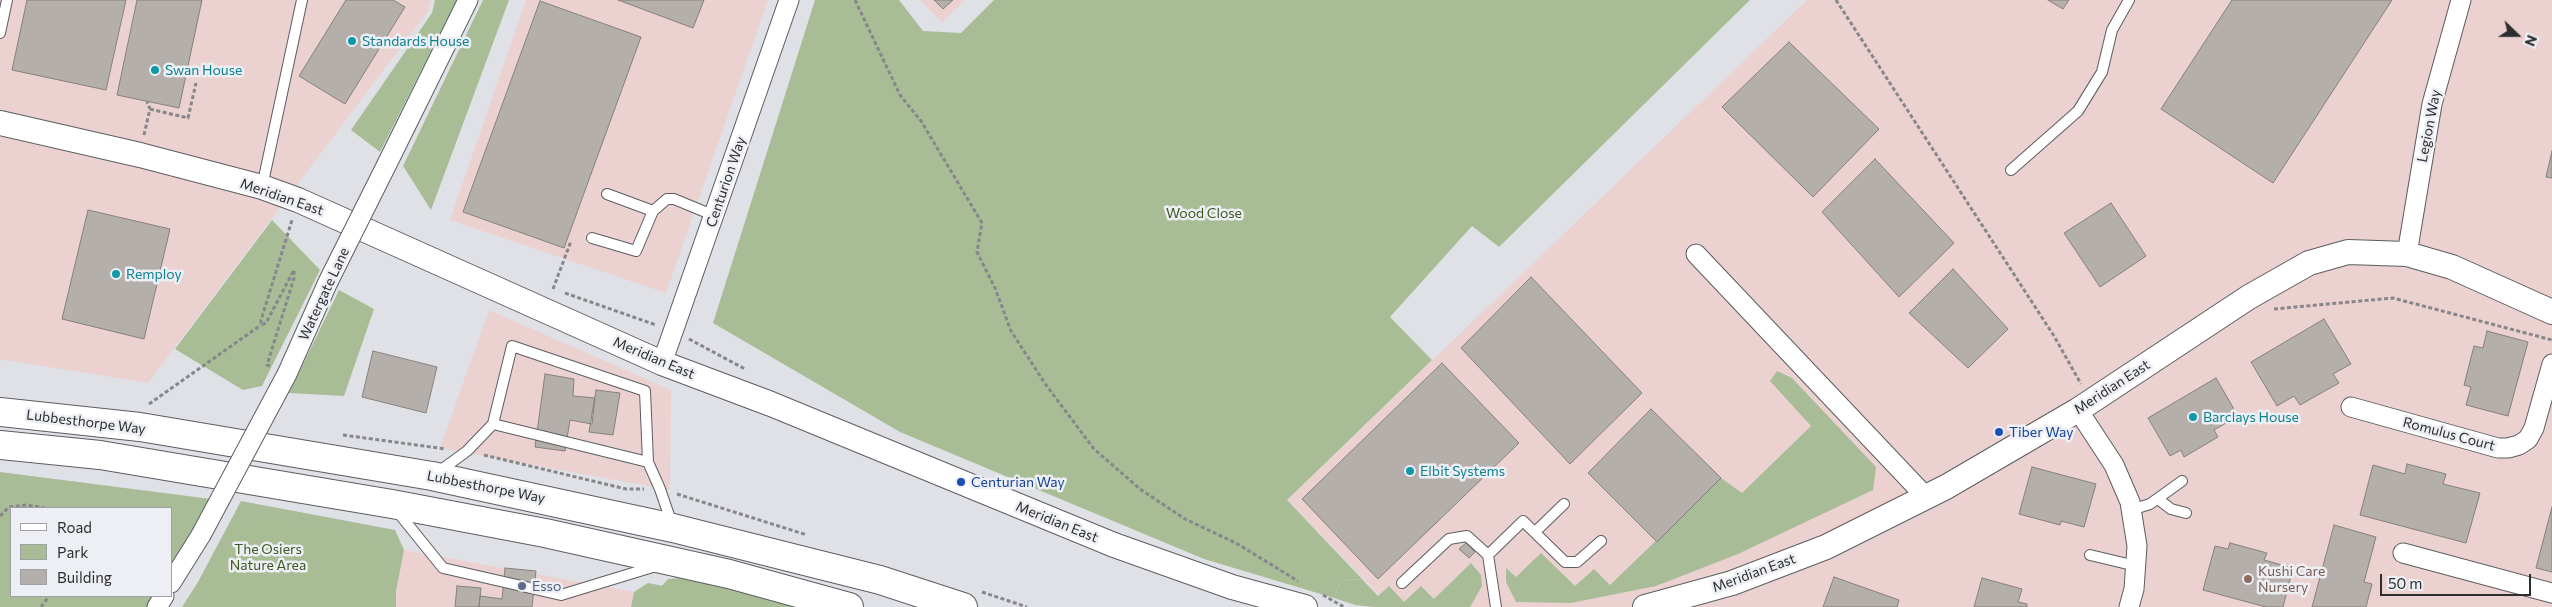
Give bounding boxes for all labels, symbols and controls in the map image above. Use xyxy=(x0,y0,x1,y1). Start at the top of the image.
north arrow xyxy=(2492,10,2542,60)
place label: Standards House xyxy=(362,33,469,49)
text: N xyxy=(2522,33,2541,49)
marker: Standards House xyxy=(346,35,358,47)
place label: Swan House xyxy=(165,62,242,78)
marker: Swan House xyxy=(149,64,161,76)
street label: Legion Way xyxy=(2414,88,2444,164)
street label: Centurion Way xyxy=(703,134,749,230)
street label: Meridian East xyxy=(238,175,326,219)
park label: Wood Close xyxy=(1166,205,1242,221)
street label: Watergate Lane xyxy=(295,245,353,343)
place label: Remploy xyxy=(126,266,182,282)
marker: Remploy xyxy=(110,268,122,280)
street label: Meridian East xyxy=(611,333,697,383)
street label: Meridian East xyxy=(2071,356,2153,418)
street label: Lubbesthorpe Way xyxy=(25,406,147,438)
place label: Barclays House xyxy=(2203,409,2299,425)
marker: Barclays House xyxy=(2187,411,2199,423)
street label: Romulus Court xyxy=(2401,414,2497,454)
place label: Tiber Way xyxy=(2009,424,2073,440)
marker: Tiber Way xyxy=(1993,426,2005,438)
place label: Elbit Systems xyxy=(1420,463,1505,479)
marker: Elbit Systems xyxy=(1404,465,1416,477)
street label: Lubbesthorpe Way xyxy=(425,467,547,507)
place label: Centurian Way xyxy=(971,474,1065,490)
marker: Centurian Way xyxy=(955,476,967,488)
street label: Meridian East xyxy=(1013,498,1101,546)
legend xyxy=(10,507,172,597)
text: Road xyxy=(57,518,92,536)
park label: The Osiers Nature Area xyxy=(230,541,306,574)
text: Park xyxy=(57,543,88,561)
street label: Meridian East xyxy=(1710,550,1798,596)
place label: Kushi Care Nursery xyxy=(2258,563,2325,596)
scale bar xyxy=(2382,564,2533,596)
text: Building xyxy=(57,568,112,586)
marker: Kushi Care Nursery xyxy=(2242,573,2254,585)
text: 50 m xyxy=(2388,574,2422,592)
place label: Esso xyxy=(532,578,561,594)
marker: Esso xyxy=(516,580,528,592)

